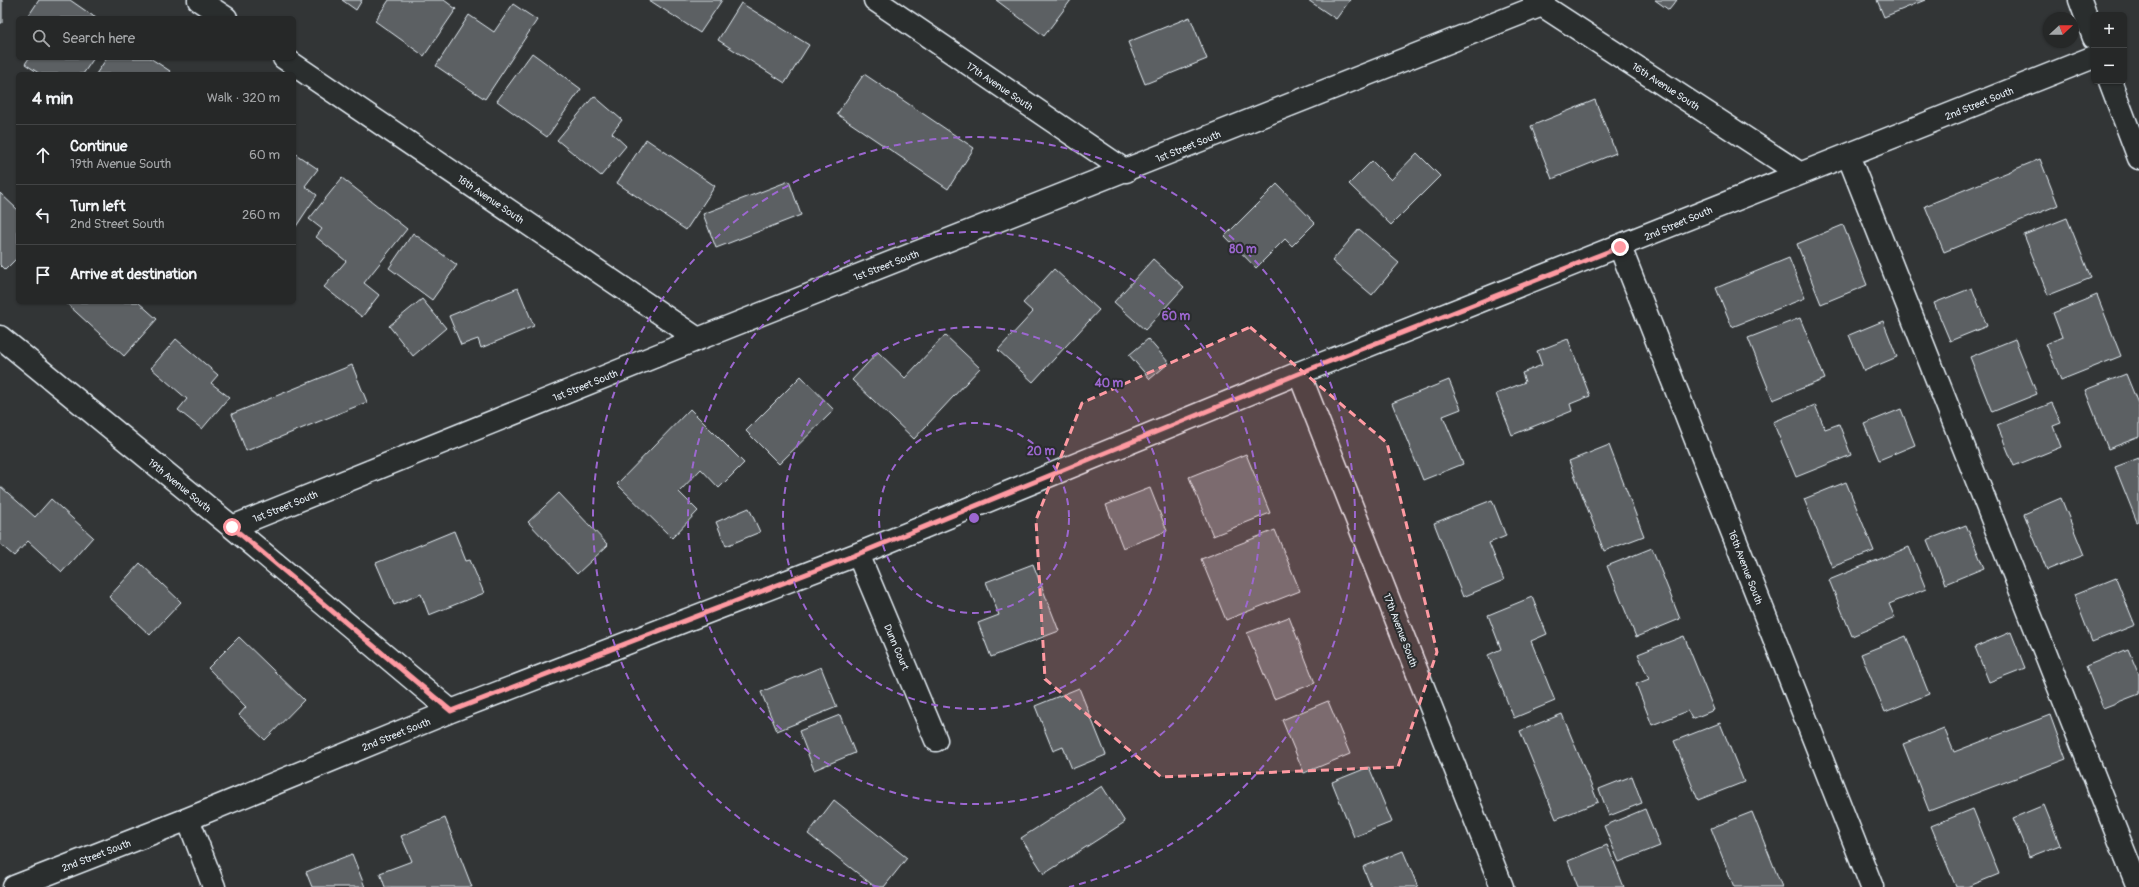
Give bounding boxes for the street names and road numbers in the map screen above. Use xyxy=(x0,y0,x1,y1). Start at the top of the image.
street label: 17th Avenue South xyxy=(964,60,1035,114)
street label: 16th Avenue South xyxy=(1629,60,1702,113)
street label: 2nd Street South xyxy=(1943,85,2016,123)
street label: 1st Street South xyxy=(1154,128,1223,165)
street label: 18th Avenue South xyxy=(455,173,526,227)
street label: 2nd Street South xyxy=(1643,204,1714,244)
street label: 1st Street South xyxy=(852,248,921,284)
street label: 1st Street South xyxy=(551,367,620,404)
street label: 19th Avenue South xyxy=(145,457,214,515)
street label: 1st Street South xyxy=(251,488,320,525)
street label: 16th Avenue South xyxy=(1725,529,1765,606)
street label: 17th Avenue South xyxy=(1380,592,1420,669)
street label: Dunn Court xyxy=(881,623,912,673)
street label: 2nd Street South xyxy=(360,716,433,754)
street label: 2nd Street South xyxy=(60,837,133,875)

